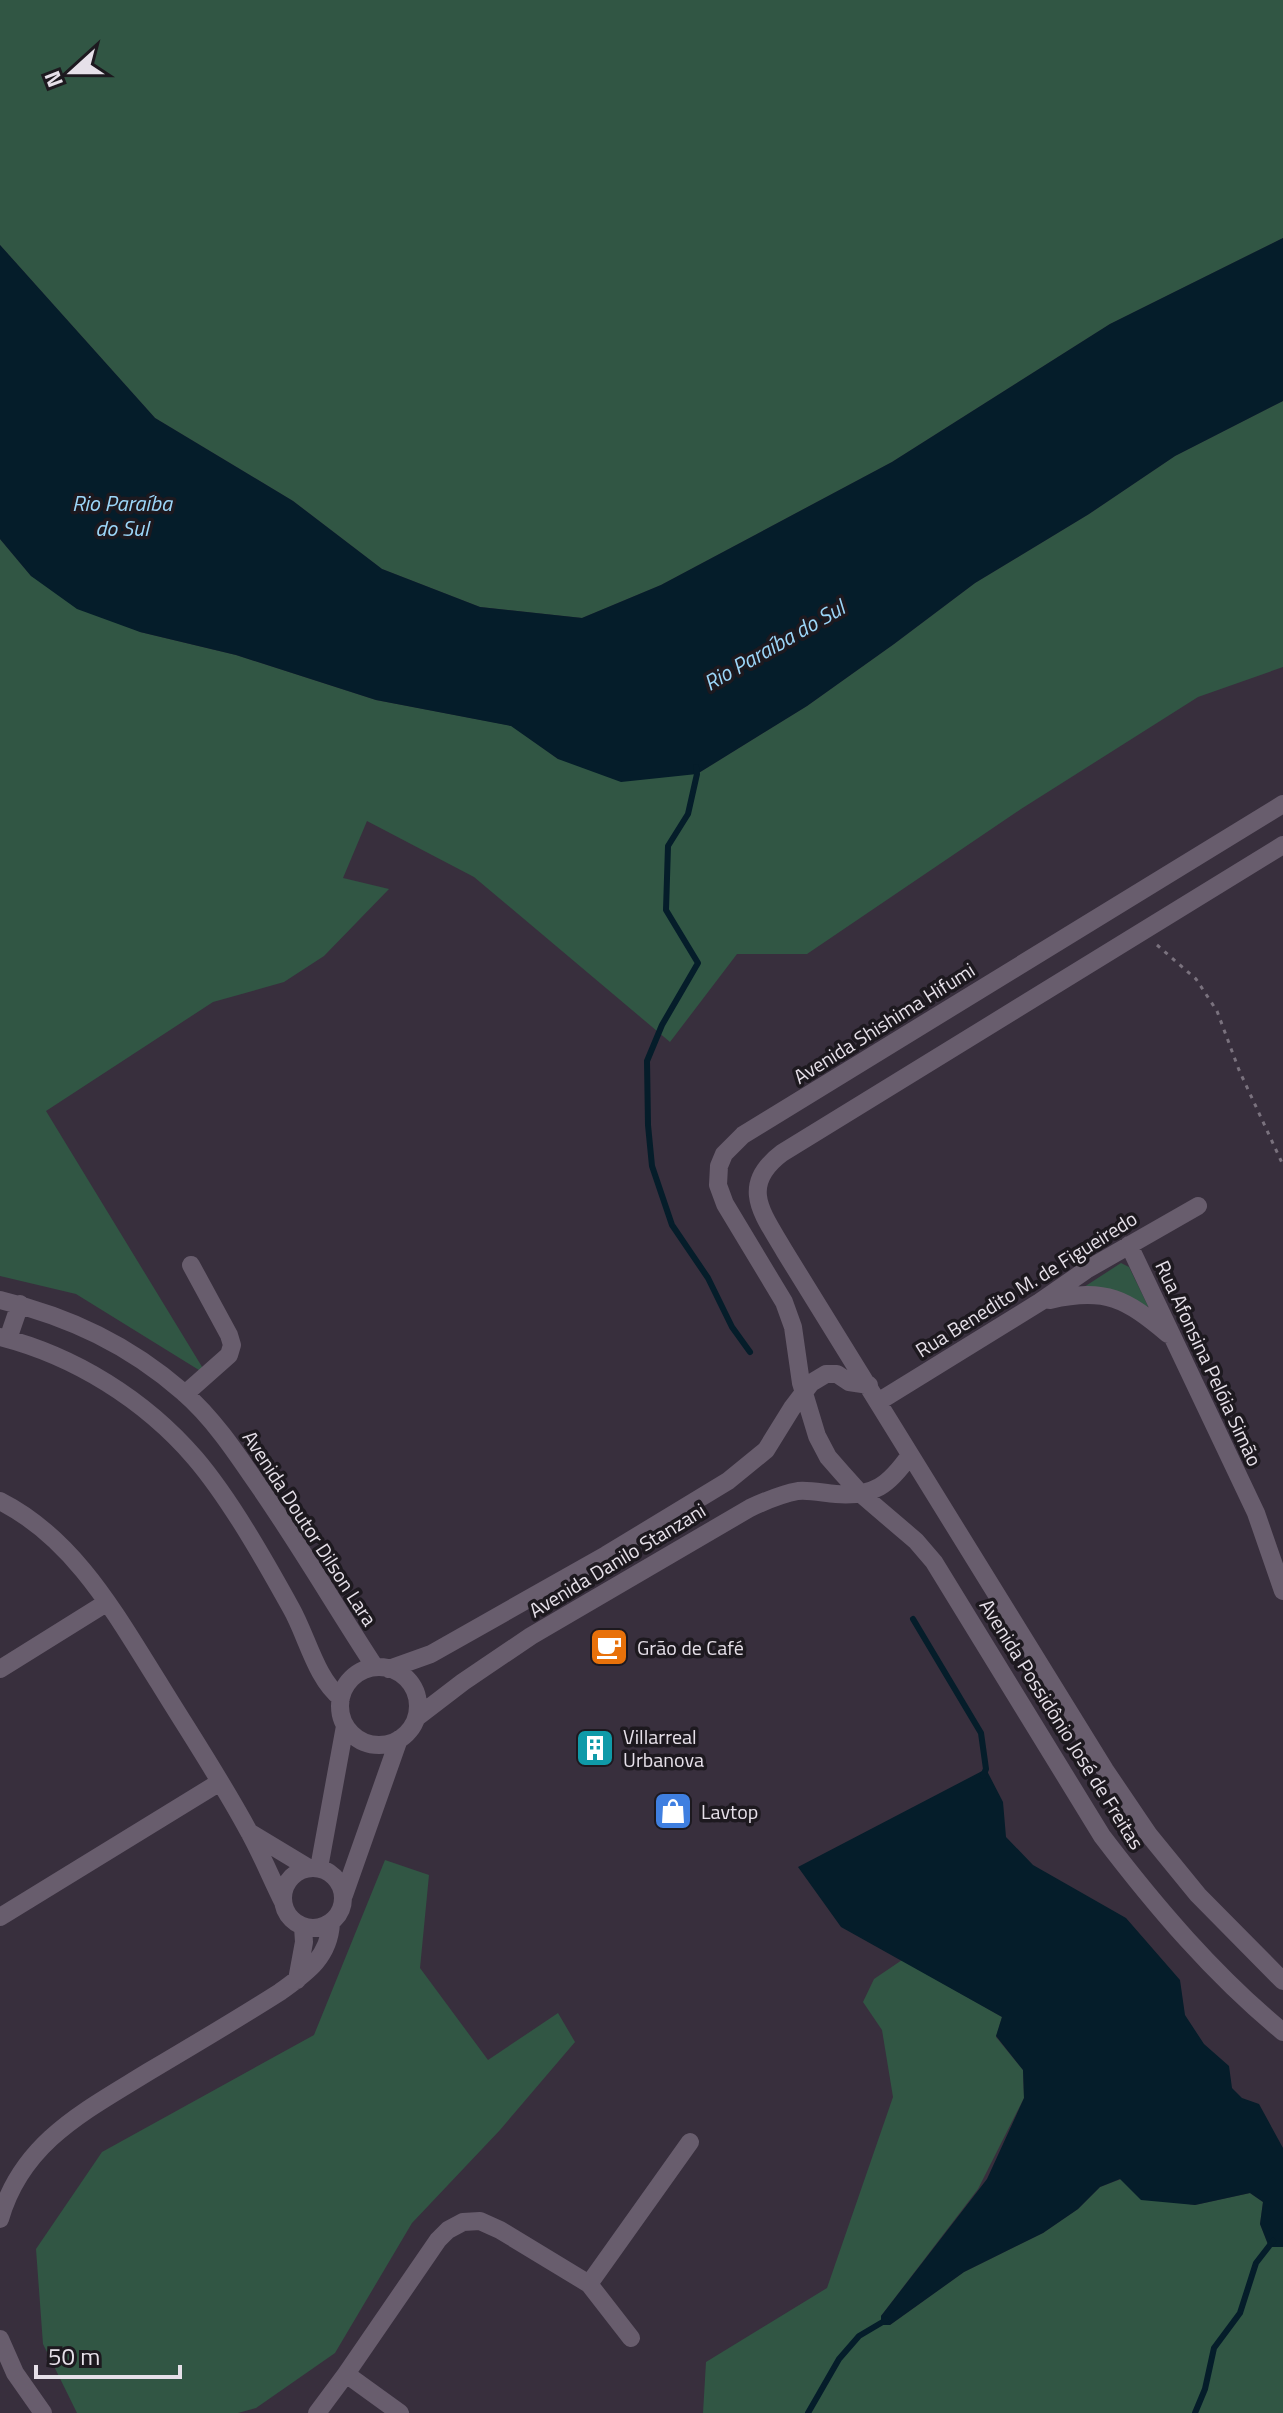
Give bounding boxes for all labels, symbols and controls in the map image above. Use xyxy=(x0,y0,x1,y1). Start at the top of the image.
north arrow xyxy=(32,32,112,112)
text: N xyxy=(35,66,72,92)
water label: Rio Paraíba do Sul xyxy=(72,486,174,545)
water label: Rio Paraíba do Sul xyxy=(697,590,853,699)
street label: Avenida Shishima Hifumi xyxy=(787,954,981,1092)
street label: Rua Benedito M. de Figueiredo xyxy=(909,1203,1143,1365)
street label: Rua Afonsina Pelóia Simão xyxy=(1148,1255,1270,1471)
street label: Avenida Doutor Dilson Lara xyxy=(235,1424,385,1632)
street label: Avenida Danilo Stanzani xyxy=(523,1495,711,1625)
street label: Avenida Possidônio José de Freitas xyxy=(972,1593,1152,1855)
cafe icon: Grão de Café xyxy=(588,1626,630,1668)
place label: Grão de Café xyxy=(637,1632,744,1663)
place label: Villarreal Urbanova xyxy=(623,1721,704,1775)
building icon: Villarreal Urbanova xyxy=(574,1727,616,1769)
shop icon: Lavtop xyxy=(652,1790,694,1832)
place label: Lavtop xyxy=(701,1796,758,1827)
scale bar xyxy=(36,2329,180,2379)
text: 50 m xyxy=(48,2338,100,2374)

